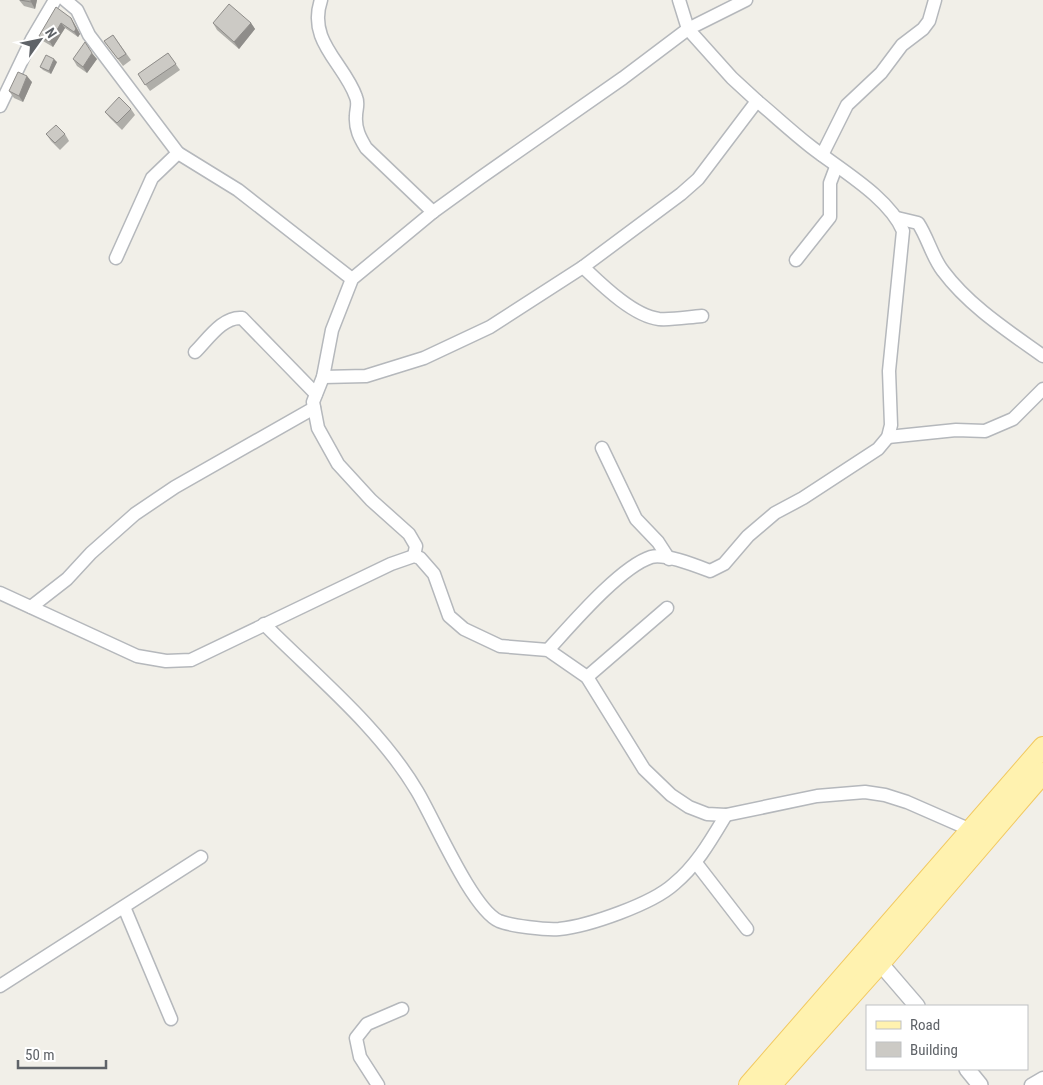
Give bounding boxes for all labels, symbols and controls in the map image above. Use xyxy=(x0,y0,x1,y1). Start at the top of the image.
north arrow xyxy=(15,15,65,65)
text: N xyxy=(42,25,60,41)
legend xyxy=(866,1005,1028,1070)
text: Road xyxy=(910,1016,940,1034)
scale bar xyxy=(18,1038,105,1070)
text: Building xyxy=(910,1041,958,1059)
text: 50 m xyxy=(25,1046,55,1064)

